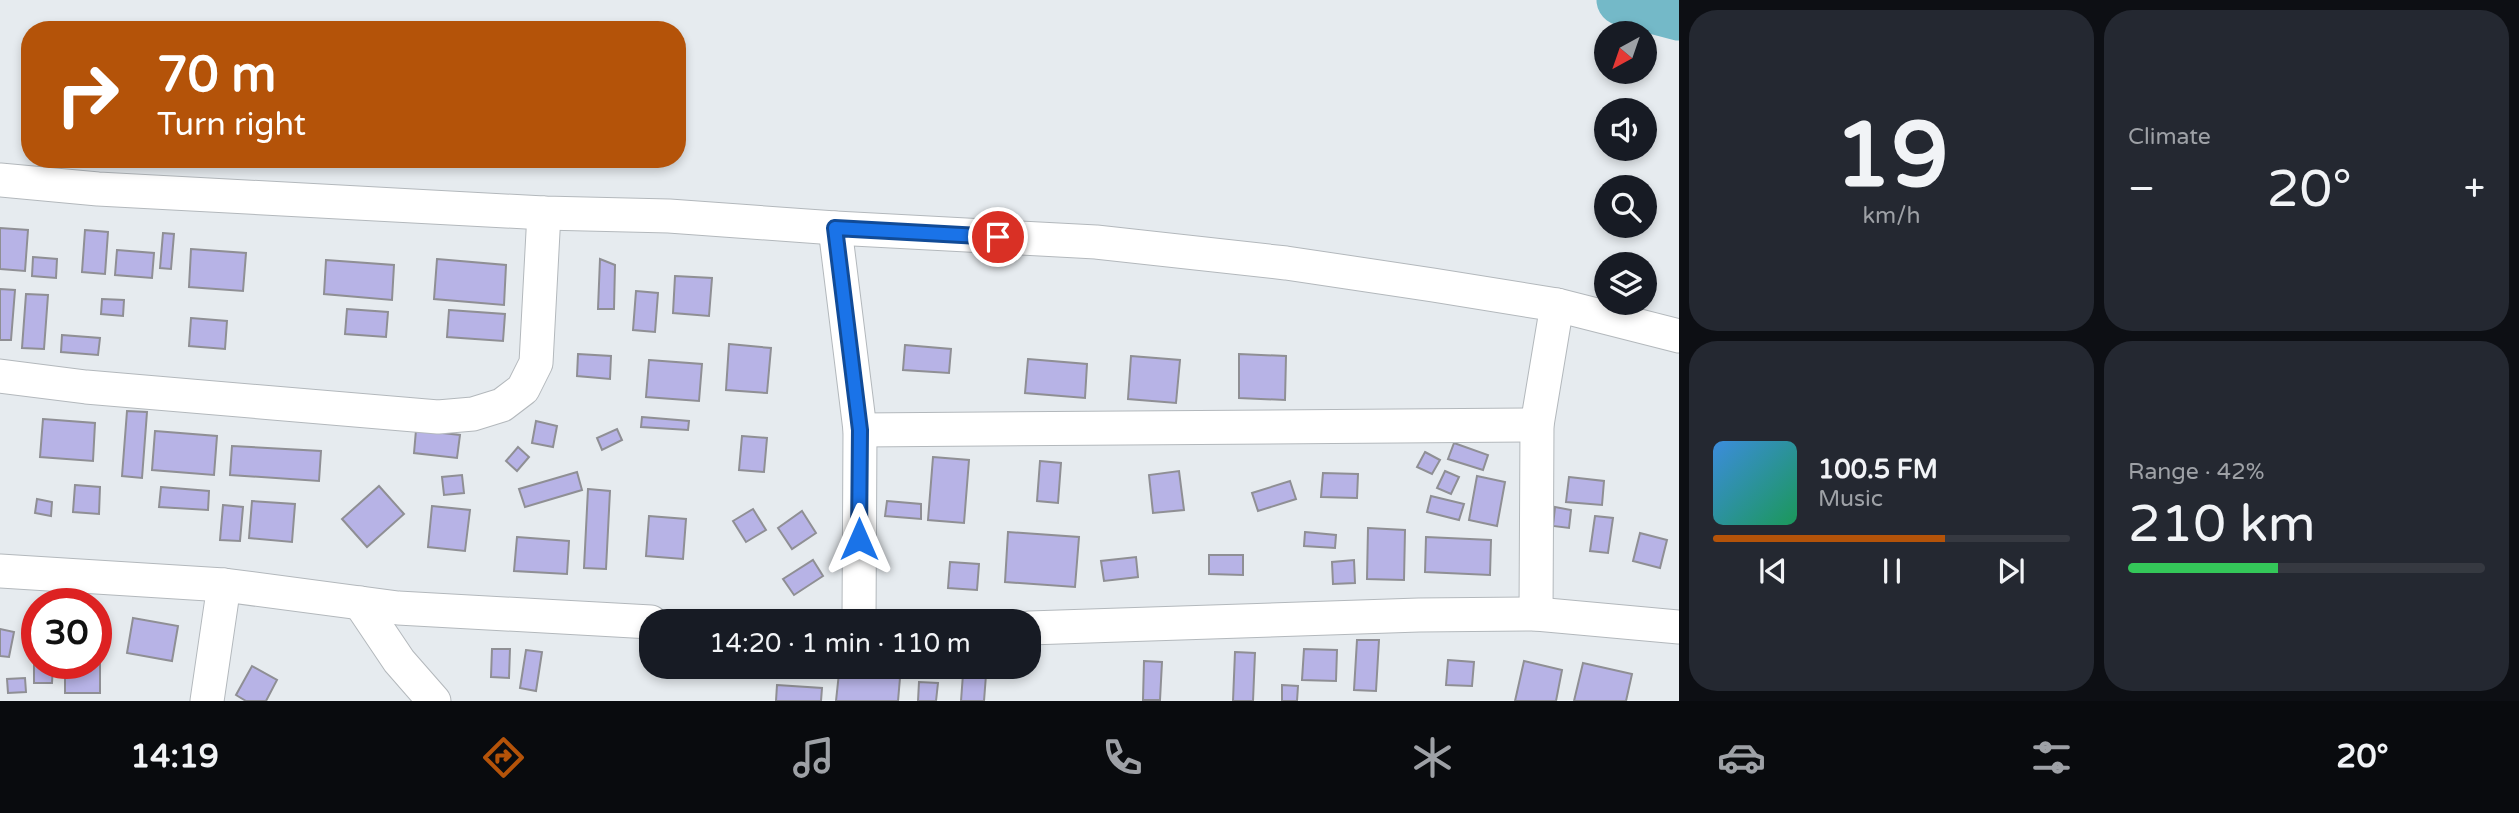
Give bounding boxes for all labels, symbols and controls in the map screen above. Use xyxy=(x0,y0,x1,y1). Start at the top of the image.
north arrow xyxy=(1594,21,1657,84)
map controls xyxy=(1594,21,1657,315)
text: 70 m xyxy=(157,46,276,105)
icon: right xyxy=(42,49,133,140)
button: sound xyxy=(1594,98,1657,161)
text: 19 xyxy=(1834,101,1949,211)
text: Turn right xyxy=(157,106,306,144)
text: Climate xyxy=(2128,123,2211,151)
text: 20° xyxy=(2267,158,2352,221)
text: − xyxy=(2128,166,2155,212)
text: + xyxy=(2464,166,2485,212)
button: search xyxy=(1594,175,1657,238)
text: km/h xyxy=(1863,202,1920,230)
pin xyxy=(968,207,1028,267)
icon: arrive xyxy=(979,218,1017,256)
button: layers xyxy=(1594,252,1657,315)
text: 100.5 FM xyxy=(1818,454,1938,485)
text: Range · 42% xyxy=(2128,458,2264,486)
text: Music xyxy=(1818,485,1883,513)
text: 210 km xyxy=(2128,493,2316,556)
position arrow xyxy=(822,502,896,576)
icon: previous xyxy=(1754,552,1792,590)
icon: pause xyxy=(1873,552,1911,590)
icon: next xyxy=(1992,552,2030,590)
speed limit sign: 30 xyxy=(21,588,112,679)
text: 14:20 · 1 min · 110 m xyxy=(709,628,971,659)
icon: directions xyxy=(479,733,528,782)
icon: music xyxy=(789,733,838,782)
icon: phone xyxy=(1098,733,1147,782)
icon: climate xyxy=(1408,733,1457,782)
icon: car xyxy=(1717,733,1766,782)
icon: filters xyxy=(2027,733,2076,782)
text: 14:19 xyxy=(130,738,219,776)
text: 20° xyxy=(2336,738,2389,776)

